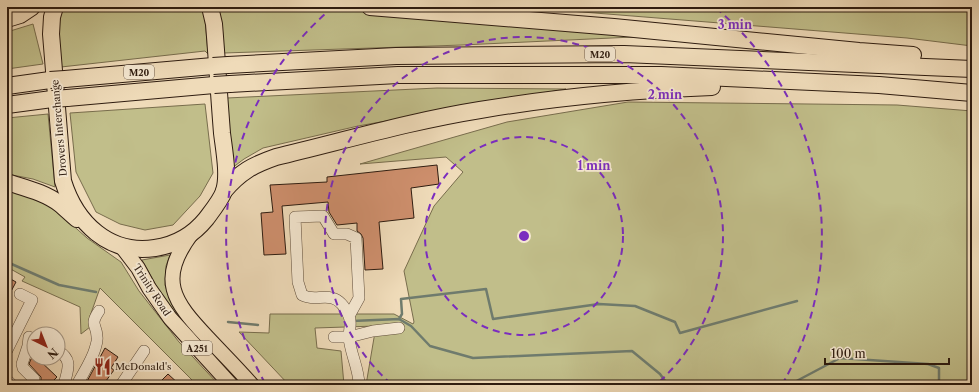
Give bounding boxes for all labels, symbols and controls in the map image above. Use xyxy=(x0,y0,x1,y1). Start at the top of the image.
text: 3 min xyxy=(718,17,753,32)
road number: M20 xyxy=(585,47,615,61)
road number: M20 xyxy=(124,65,154,79)
street label: Drovers Interchange xyxy=(48,79,70,177)
text: 2 min xyxy=(648,87,683,102)
text: 1 min xyxy=(578,158,611,173)
centre of rings xyxy=(517,229,531,243)
street label: Trinity Road xyxy=(130,261,174,319)
north arrow xyxy=(26,326,66,366)
scale bar xyxy=(825,340,949,366)
road number: A251 xyxy=(182,341,212,355)
text: N xyxy=(44,345,61,362)
text: 100 m xyxy=(831,346,866,361)
restaurant icon: McDonald's xyxy=(92,356,112,376)
place label: McDonald's xyxy=(115,360,171,373)

